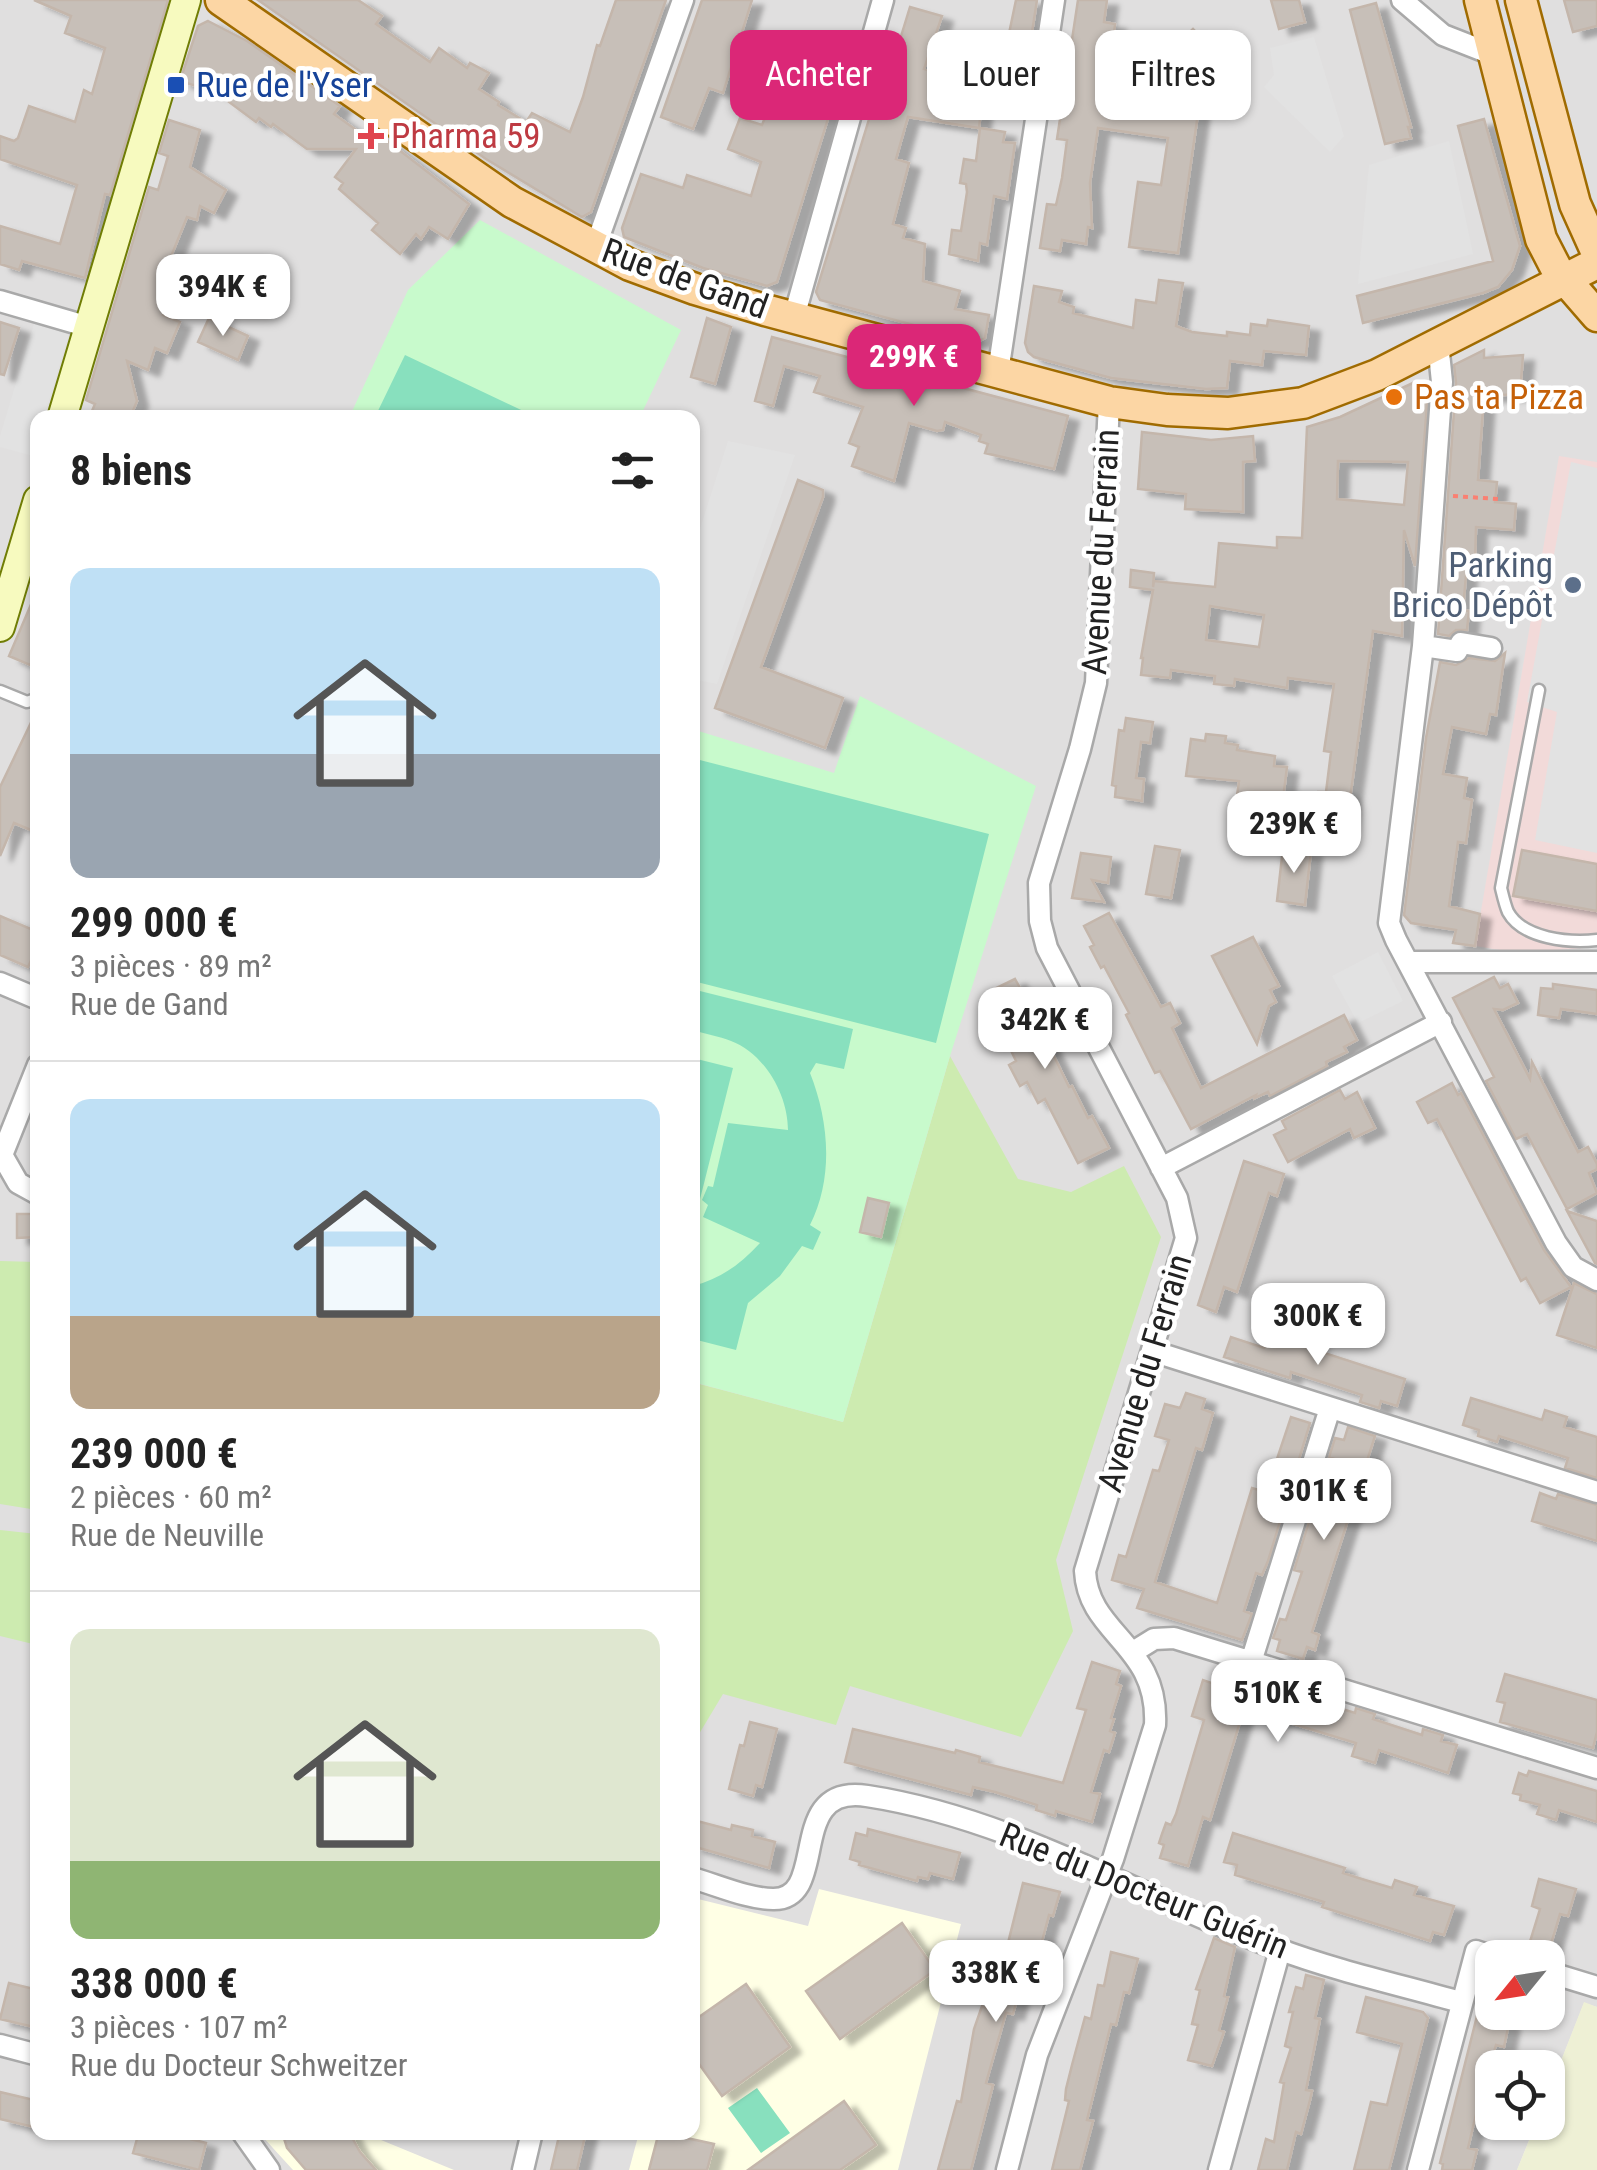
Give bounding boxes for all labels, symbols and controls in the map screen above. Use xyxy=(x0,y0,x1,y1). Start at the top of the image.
chip: Acheter xyxy=(730,30,907,120)
chip: Louer xyxy=(927,30,1075,120)
chip: Filtres xyxy=(1095,30,1251,120)
place label: Rue de l'Yser xyxy=(196,65,372,106)
marker: Rue de l'Yser xyxy=(165,74,187,96)
place label: Pharma 59 xyxy=(391,116,540,157)
marker: Pharma 59 xyxy=(360,125,382,147)
street label: Rue de Gand xyxy=(596,230,774,328)
pin: 394K € xyxy=(142,254,304,339)
text: 394K € xyxy=(178,267,268,305)
pin: 299K € xyxy=(833,324,995,409)
text: 299K € xyxy=(869,337,959,375)
place label: Pas ta Pizza xyxy=(1414,377,1584,418)
marker: Pas ta Pizza xyxy=(1383,386,1405,408)
street label: Avenue du Ferrain xyxy=(1074,428,1128,676)
icon: filters xyxy=(605,443,660,498)
text: 8 biens xyxy=(70,446,192,495)
place label: Parking Brico Dépôt xyxy=(1392,545,1553,626)
marker: Parking Brico Dépôt xyxy=(1562,574,1584,596)
icon: home xyxy=(275,633,455,813)
pin: 239K € xyxy=(1213,791,1375,876)
text: 239K € xyxy=(1249,804,1339,842)
text: 299 000 € xyxy=(70,898,238,947)
text: 3 pièces · 89 m² xyxy=(70,947,272,985)
text: Rue de Gand xyxy=(70,985,229,1023)
pin: 342K € xyxy=(964,987,1126,1072)
text: 342K € xyxy=(1000,1000,1090,1038)
icon: home xyxy=(275,1164,455,1344)
street label: Avenue du Ferrain xyxy=(1089,1249,1201,1497)
pin: 300K € xyxy=(1237,1283,1399,1368)
text: 300K € xyxy=(1273,1296,1363,1334)
text: 239 000 € xyxy=(70,1429,238,1478)
pin: 301K € xyxy=(1243,1458,1405,1543)
text: 301K € xyxy=(1279,1471,1369,1509)
text: 2 pièces · 60 m² xyxy=(70,1478,272,1516)
text: Rue de Neuville xyxy=(70,1516,264,1554)
pin: 510K € xyxy=(1197,1660,1359,1745)
text: 510K € xyxy=(1233,1673,1323,1711)
icon: home xyxy=(275,1694,455,1874)
street label: Rue du Docteur Guérin xyxy=(994,1814,1294,1968)
pin: 338K € xyxy=(915,1940,1077,2025)
north arrow xyxy=(1475,1940,1565,2030)
map controls xyxy=(1475,1940,1565,2140)
text: 338K € xyxy=(951,1953,1041,1991)
text: 338 000 € xyxy=(70,1959,238,2008)
text: 3 pièces · 107 m² xyxy=(70,2008,288,2046)
text: Rue du Docteur Schweitzer xyxy=(70,2046,408,2084)
button: locate xyxy=(1475,2050,1565,2140)

